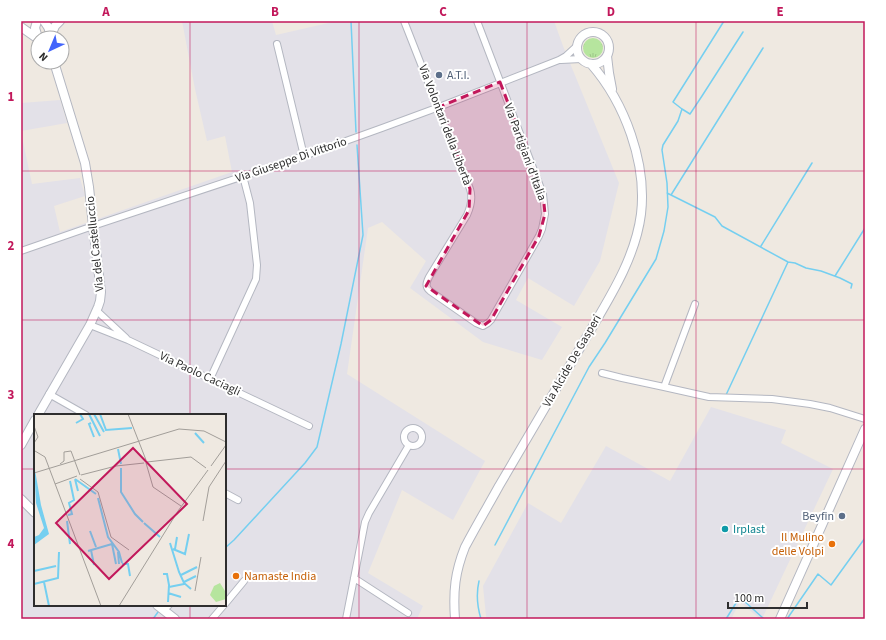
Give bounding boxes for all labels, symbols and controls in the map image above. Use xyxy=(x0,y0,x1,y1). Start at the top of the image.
text: A xyxy=(101,3,110,21)
text: B xyxy=(271,3,279,21)
text: C xyxy=(439,3,447,21)
text: D xyxy=(607,3,615,21)
text: E xyxy=(776,3,784,21)
north arrow xyxy=(30,30,70,70)
text: N xyxy=(36,49,51,65)
street label: Via Volontari della Libertà xyxy=(414,62,476,188)
place label: A.T.I. xyxy=(447,67,470,84)
marker: A.T.I. xyxy=(434,70,444,80)
text: 1 xyxy=(8,88,15,106)
street label: Via Partigiani d'Italia xyxy=(499,101,551,203)
street label: Via Giuseppe Di Vittorio xyxy=(233,133,349,187)
street label: Via del Castelluccio xyxy=(82,195,108,293)
text: 2 xyxy=(8,237,15,255)
street label: Via Alcide De Gasperi xyxy=(539,311,606,411)
street label: Via Paolo Caciagli xyxy=(157,348,243,400)
text: 3 xyxy=(8,386,15,404)
inset map xyxy=(34,414,226,606)
place label: Beyfin xyxy=(802,508,834,525)
marker: Beyfin xyxy=(837,511,847,521)
place label: Irplast xyxy=(733,521,765,538)
marker: Irplast xyxy=(720,524,730,534)
place label: Il Mulino delle Volpi xyxy=(772,529,824,560)
text: 4 xyxy=(8,535,15,553)
marker: Il Mulino delle Volpi xyxy=(827,539,837,549)
place label: Namaste India xyxy=(244,568,316,585)
marker: Namaste India xyxy=(231,571,241,581)
scale bar xyxy=(728,584,807,610)
text: 100 m xyxy=(734,590,764,607)

